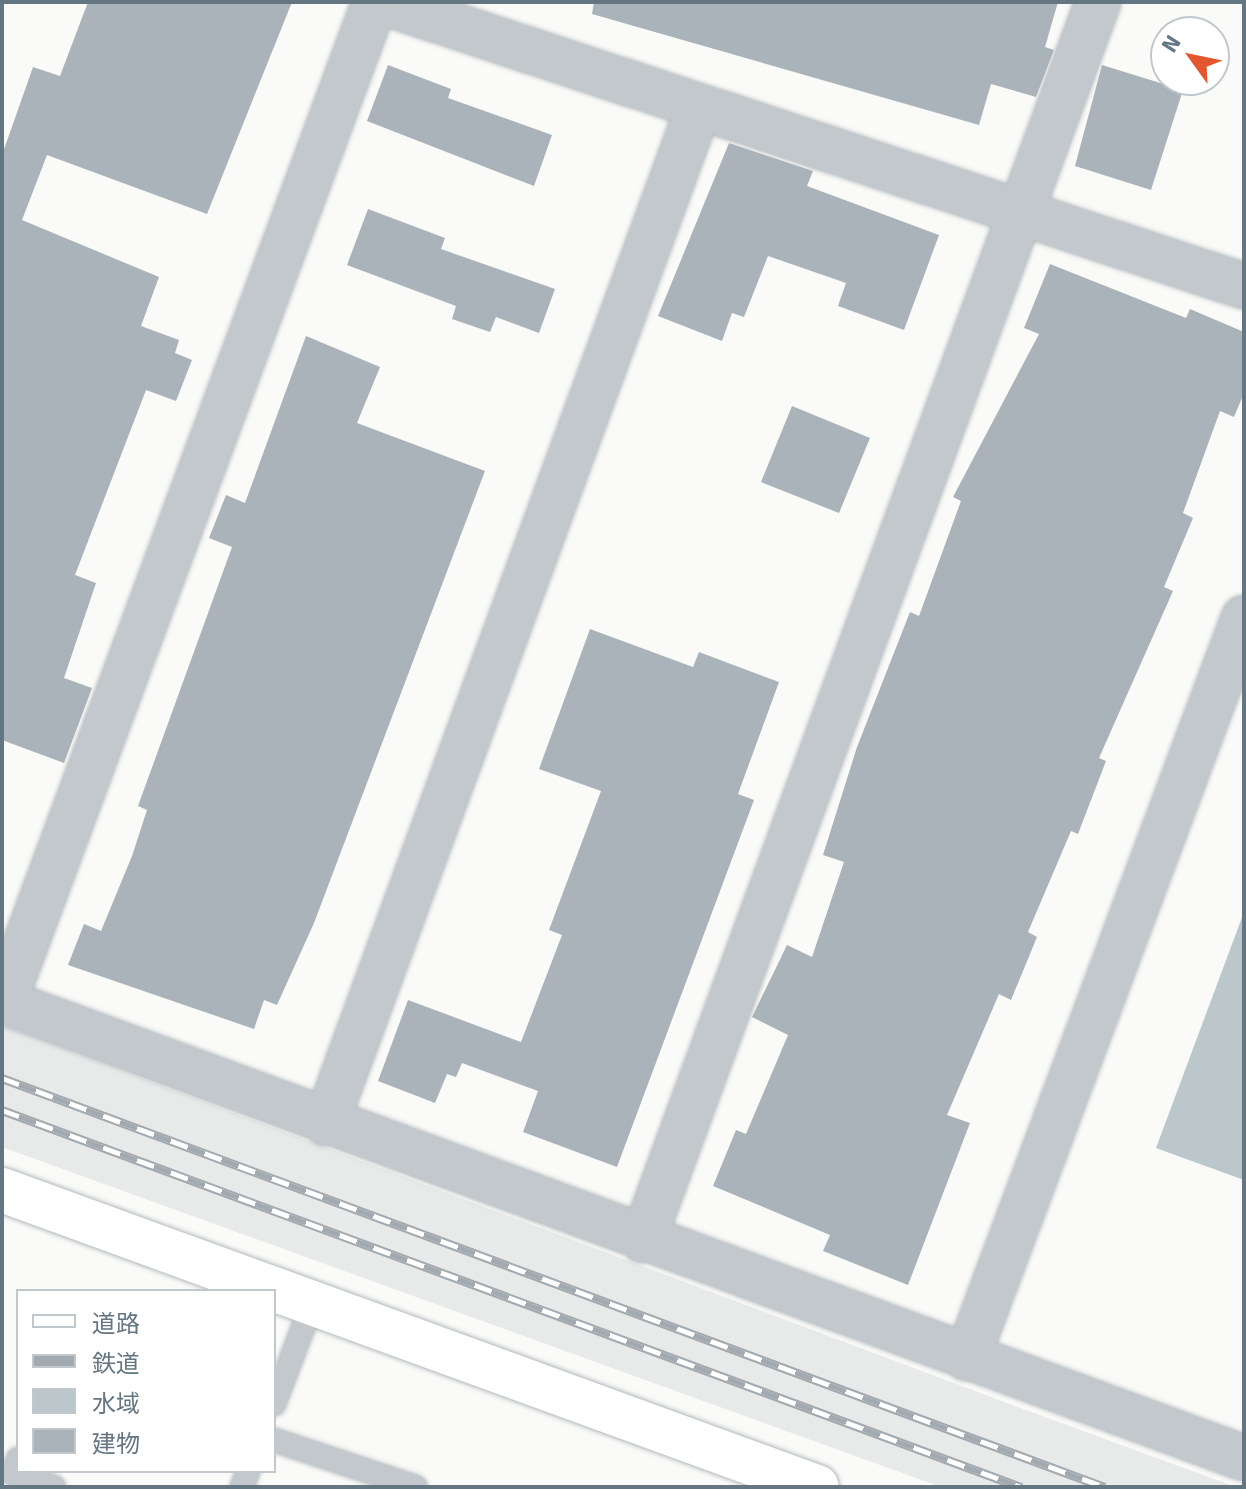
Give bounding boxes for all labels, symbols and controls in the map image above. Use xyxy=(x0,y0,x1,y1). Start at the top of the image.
north arrow xyxy=(1150,16,1230,96)
text: N xyxy=(1156,30,1187,58)
legend xyxy=(16,1289,276,1473)
text: 道路 xyxy=(92,1309,140,1339)
text: 鉄道 xyxy=(92,1349,140,1379)
text: 水域 xyxy=(92,1389,140,1419)
text: 建物 xyxy=(92,1429,140,1459)

